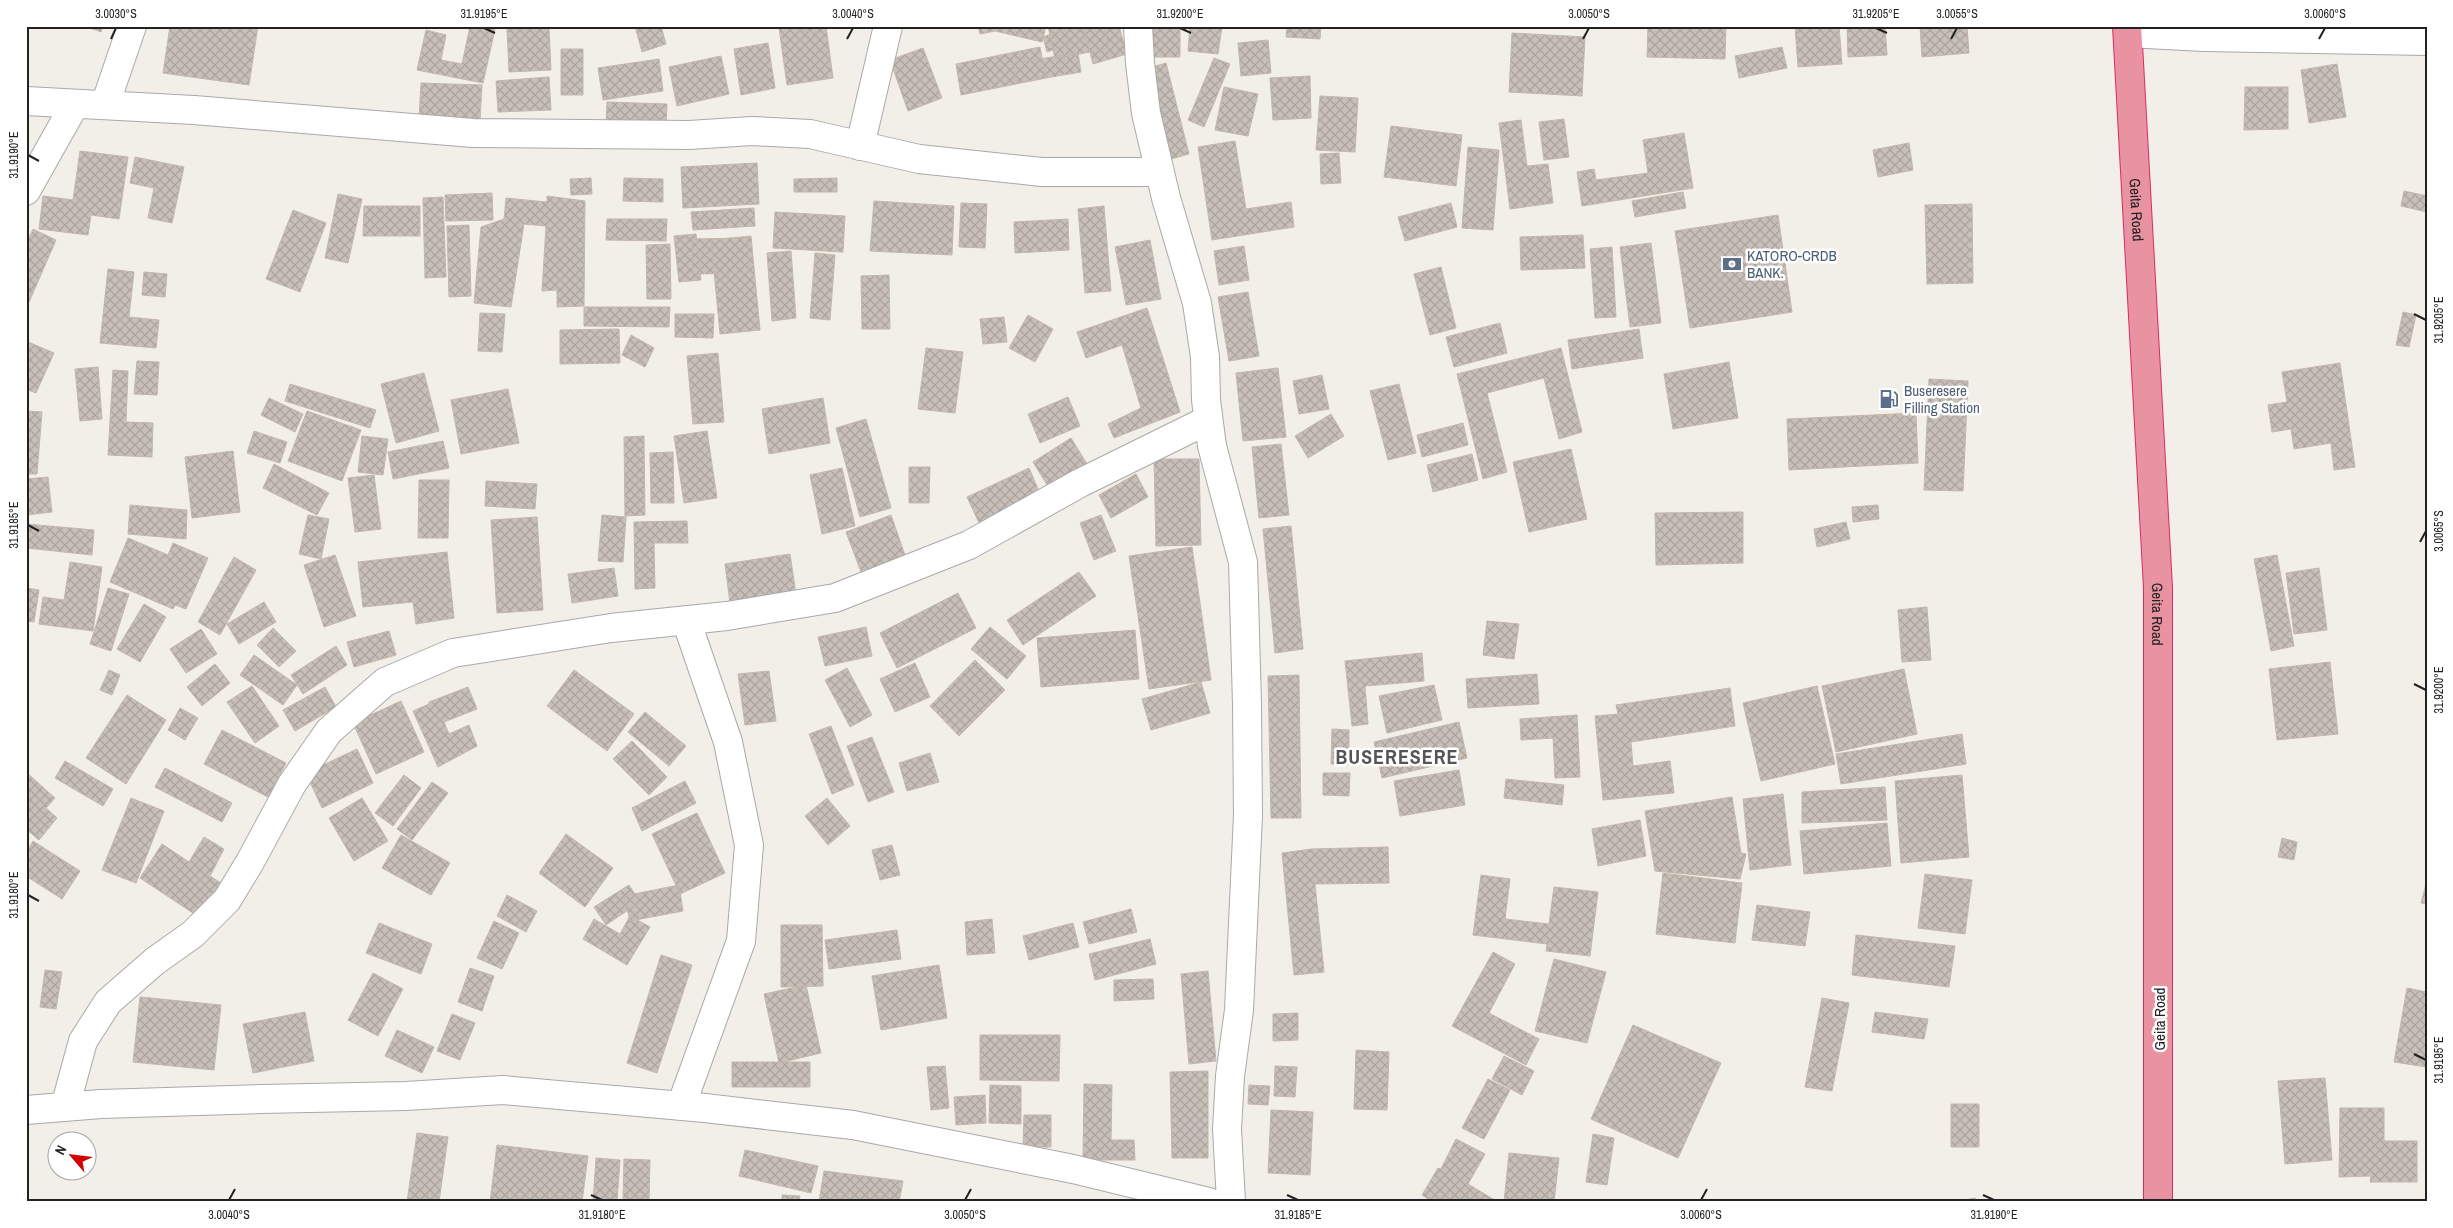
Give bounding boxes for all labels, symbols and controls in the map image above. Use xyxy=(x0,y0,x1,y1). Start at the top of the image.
text: 3.0030°S xyxy=(95,6,137,22)
text: 31.9195°E xyxy=(461,6,507,22)
text: 3.0040°S xyxy=(832,6,874,22)
text: 31.9200°E xyxy=(1157,6,1203,22)
text: 3.0050°S xyxy=(1568,6,1610,22)
text: 31.9205°E xyxy=(1853,6,1899,22)
text: 3.0055°S xyxy=(1936,6,1978,22)
text: 3.0060°S xyxy=(2304,6,2346,22)
text: 31.9190°E xyxy=(6,132,22,178)
street label: Geita Road xyxy=(2125,178,2149,242)
place label: KATORO-CRDB BANK. xyxy=(1747,245,1837,283)
bank icon: KATORO-CRDB BANK. xyxy=(1721,253,1743,275)
text: 31.9205°E xyxy=(2431,297,2447,343)
place label: Buseresere Filling Station xyxy=(1904,380,1980,418)
fuel station icon: Buseresere Filling Station xyxy=(1878,388,1900,410)
text: 31.9185°E xyxy=(6,502,22,548)
text: 3.0065°S xyxy=(2431,510,2447,552)
street label: Geita Road xyxy=(2147,582,2169,646)
text: 31.9200°E xyxy=(2431,667,2447,713)
district label: BUSERESERE xyxy=(1336,743,1459,770)
text: 31.9180°E xyxy=(6,872,22,918)
street label: Geita Road xyxy=(2149,988,2170,1050)
text: 31.9195°E xyxy=(2431,1037,2447,1083)
north arrow xyxy=(48,1130,98,1180)
text: N xyxy=(51,1142,70,1158)
text: 3.0040°S xyxy=(208,1207,250,1223)
text: 31.9180°E xyxy=(579,1207,625,1223)
text: 3.0050°S xyxy=(944,1207,986,1223)
text: 31.9185°E xyxy=(1275,1207,1321,1223)
text: 3.0060°S xyxy=(1680,1207,1722,1223)
text: 31.9190°E xyxy=(1971,1207,2017,1223)

